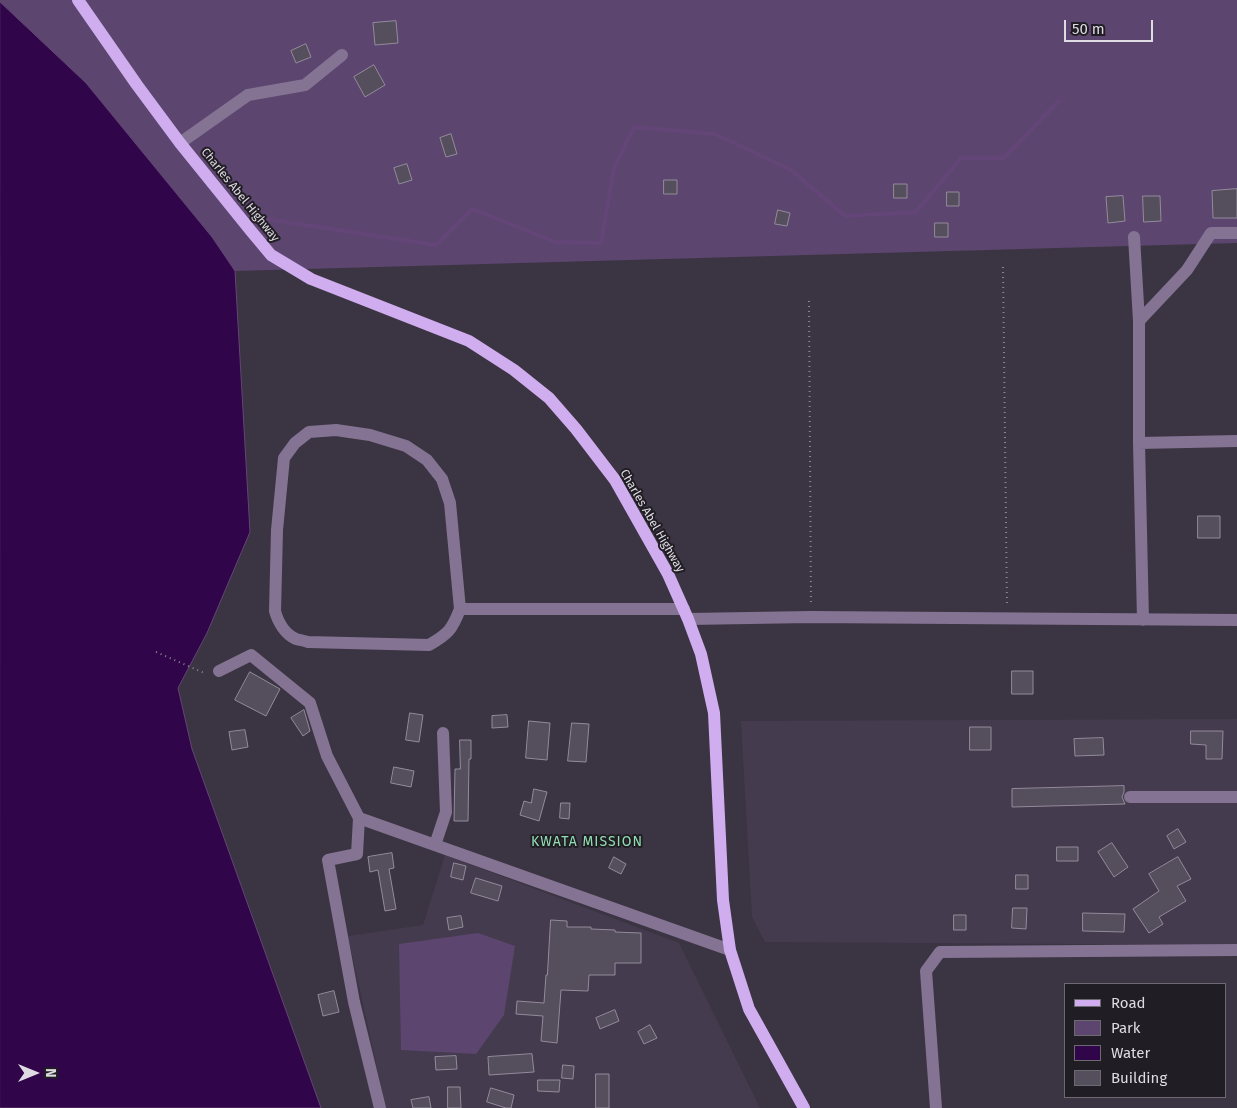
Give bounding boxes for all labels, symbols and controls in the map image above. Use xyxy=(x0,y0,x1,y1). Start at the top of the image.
scale bar xyxy=(1067,10,1156,42)
text: 50 m xyxy=(1072,20,1105,38)
street label: Charles Abel Highway xyxy=(198,145,282,245)
street label: Charles Abel Highway xyxy=(617,467,687,575)
district label: KWATA MISSION xyxy=(529,834,645,850)
legend xyxy=(1064,983,1227,1098)
text: Road xyxy=(1111,994,1146,1012)
text: Park xyxy=(1111,1019,1141,1037)
text: Water xyxy=(1111,1044,1150,1062)
north arrow xyxy=(10,1048,60,1098)
text: N xyxy=(42,1068,59,1078)
text: Building xyxy=(1111,1069,1167,1087)

